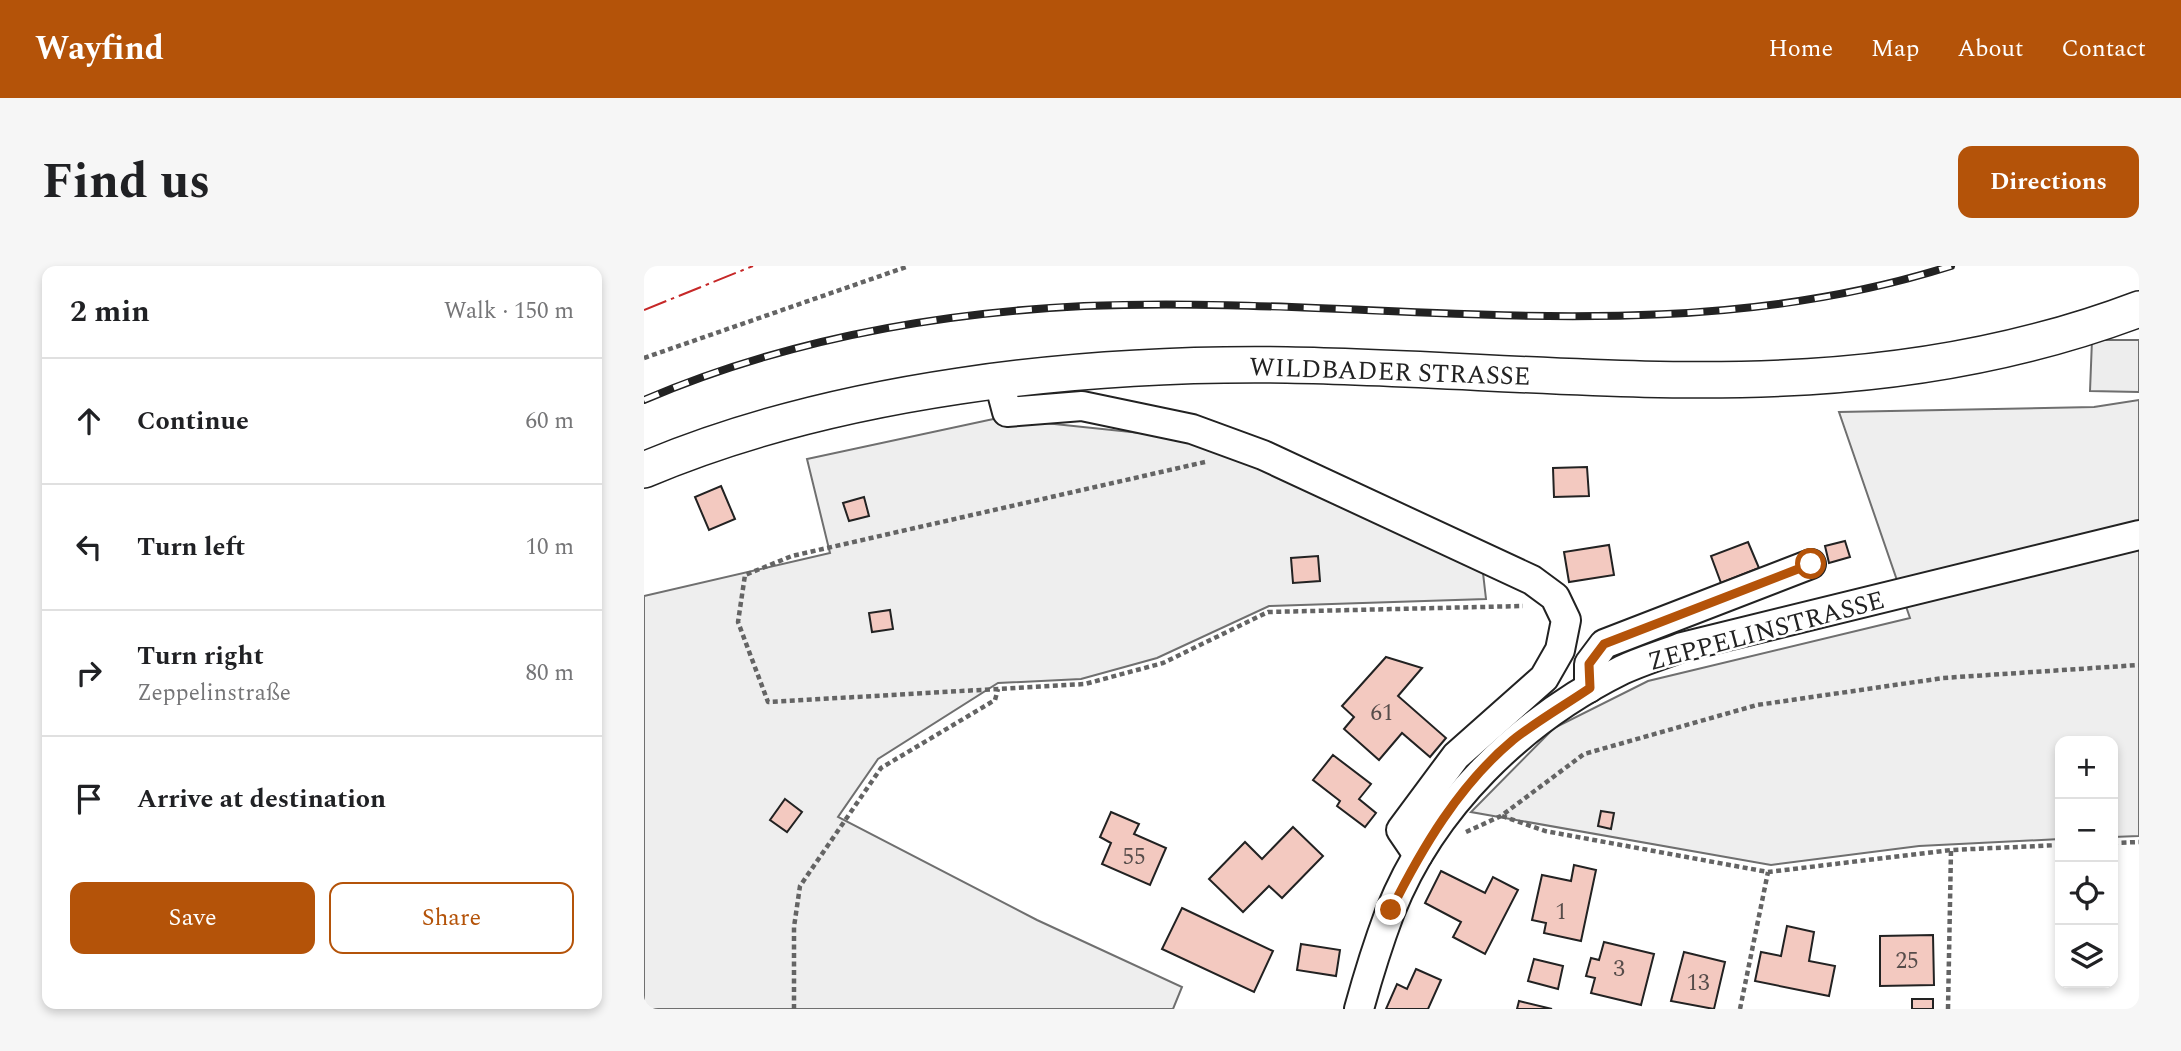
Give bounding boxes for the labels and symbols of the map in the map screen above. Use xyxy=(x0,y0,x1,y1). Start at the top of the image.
street label: WILDBADER STRASSE xyxy=(1249,347,1531,397)
route start xyxy=(1795,548,1826,579)
street label: ZEPPELINSTRASSE xyxy=(1643,580,1889,682)
house number: 61 xyxy=(1371,696,1394,731)
house number: 55 xyxy=(1123,840,1146,875)
route end xyxy=(1375,894,1406,925)
house number: 1 xyxy=(1555,895,1567,930)
house number: 25 xyxy=(1896,944,1919,979)
house number: 3 xyxy=(1613,952,1625,987)
house number: 13 xyxy=(1687,966,1710,1001)

